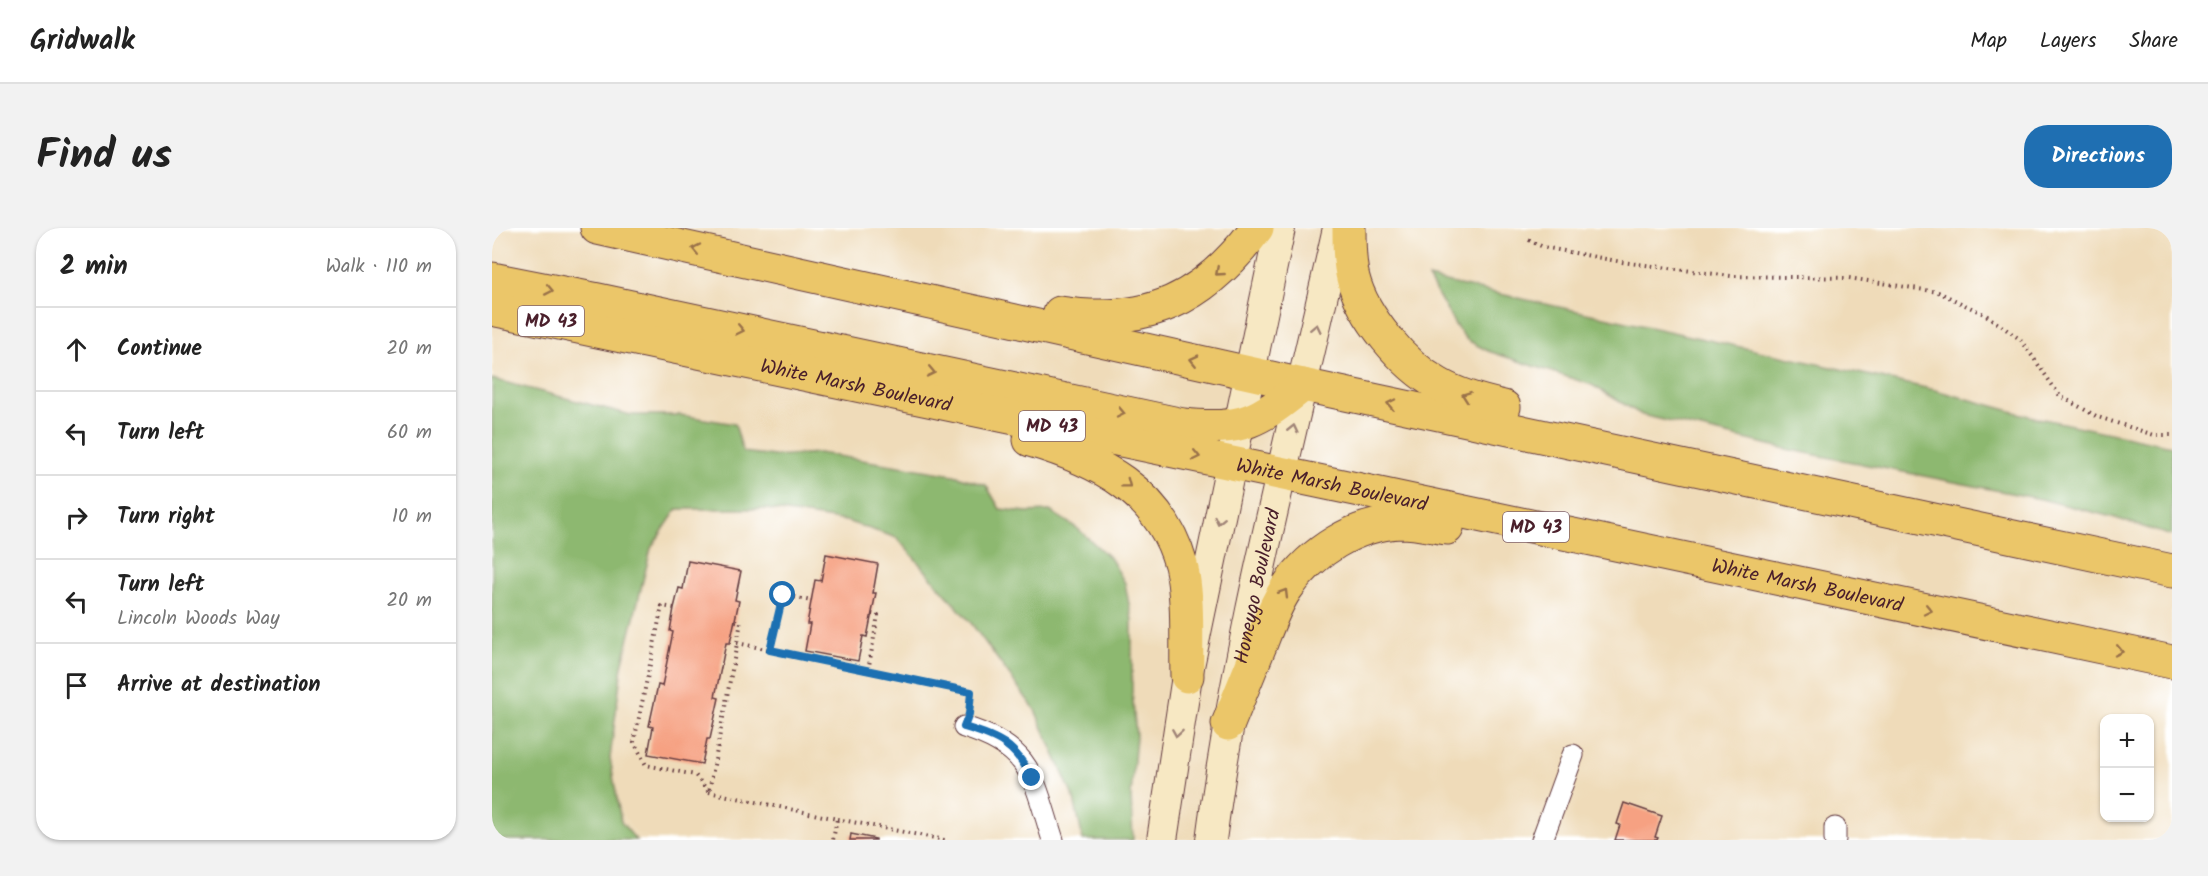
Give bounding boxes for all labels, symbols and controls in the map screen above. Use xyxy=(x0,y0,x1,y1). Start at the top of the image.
text: Gridwalk xyxy=(30,19,135,64)
text: Map xyxy=(1970,25,2007,58)
text: Layers xyxy=(2040,25,2096,58)
text: Share xyxy=(2129,25,2178,58)
text: Find us xyxy=(36,123,172,190)
button: Directions xyxy=(2024,125,2172,188)
one-way arrow xyxy=(691,243,701,256)
text: 2 min xyxy=(60,246,128,288)
text: Walk · 110 m xyxy=(325,251,432,283)
one-way arrow xyxy=(1215,265,1226,276)
one-way arrow xyxy=(544,283,554,296)
road number: MD 43 xyxy=(518,306,584,336)
one-way arrow xyxy=(735,323,745,336)
one-way arrow xyxy=(1309,323,1322,333)
text: Continue xyxy=(117,332,202,367)
icon: ahead xyxy=(60,333,93,366)
text: 20 m xyxy=(386,333,432,365)
street label: White Marsh Boulevard xyxy=(757,351,955,423)
one-way arrow xyxy=(1189,355,1199,368)
one-way arrow xyxy=(926,364,936,377)
one-way arrow xyxy=(1461,391,1472,404)
one-way arrow xyxy=(1386,398,1396,411)
one-way arrow xyxy=(1116,406,1126,419)
road number: MD 43 xyxy=(1019,411,1085,441)
text: Turn left xyxy=(117,416,204,451)
icon: left xyxy=(60,417,93,450)
text: 60 m xyxy=(387,417,432,449)
one-way arrow xyxy=(1286,425,1299,435)
one-way arrow xyxy=(1191,448,1201,461)
street label: White Marsh Boulevard xyxy=(1233,450,1431,522)
one-way arrow xyxy=(1120,477,1131,488)
text: Turn right xyxy=(117,500,215,535)
icon: right xyxy=(60,501,93,534)
text: 10 m xyxy=(392,501,432,533)
street label: Honeygo Boulevard xyxy=(1227,505,1291,667)
road number: MD 43 xyxy=(1503,512,1569,542)
one-way arrow xyxy=(1214,515,1227,525)
street label: White Marsh Boulevard xyxy=(1708,551,1907,623)
text: Turn left xyxy=(117,568,204,603)
route start xyxy=(769,581,795,607)
icon: left xyxy=(60,585,93,618)
text: 20 m xyxy=(386,585,432,617)
one-way arrow xyxy=(1277,589,1288,599)
text: Lincoln Woods Way xyxy=(117,603,280,635)
one-way arrow xyxy=(1923,603,1933,616)
one-way arrow xyxy=(2114,644,2124,657)
text: Arrive at destination xyxy=(117,668,320,703)
icon: arrive xyxy=(60,669,93,702)
map controls xyxy=(2100,714,2154,822)
button: + xyxy=(2100,714,2154,768)
one-way arrow xyxy=(1171,728,1184,738)
route end xyxy=(1018,764,1044,790)
button: − xyxy=(2100,768,2154,822)

